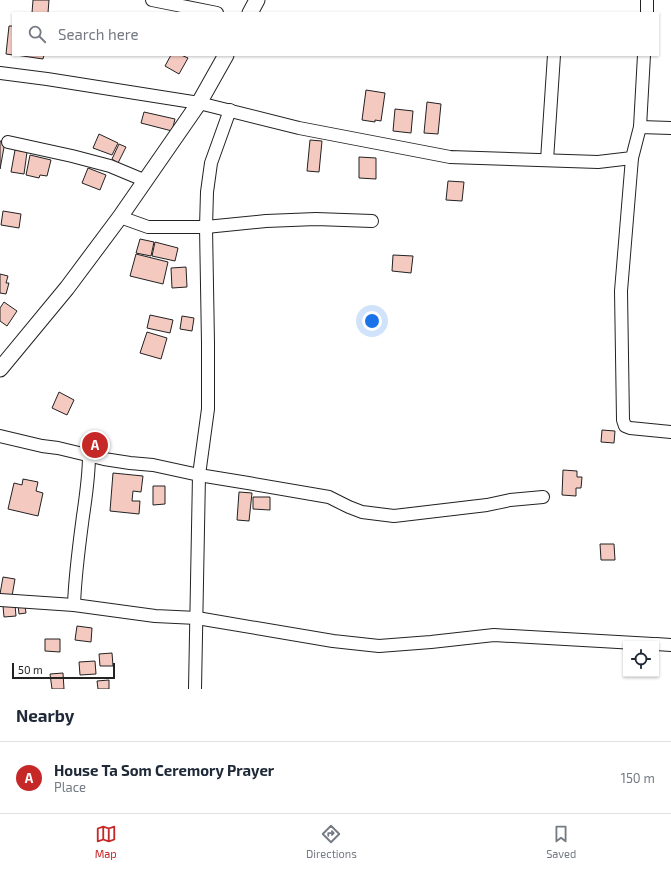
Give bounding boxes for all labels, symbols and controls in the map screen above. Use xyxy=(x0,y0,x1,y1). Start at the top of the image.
search box xyxy=(12,12,659,56)
icon: search xyxy=(26,23,48,45)
text: Search here xyxy=(58,25,139,43)
your location xyxy=(362,311,382,331)
pin: A xyxy=(82,430,108,460)
map controls xyxy=(623,641,659,677)
button: locate xyxy=(623,641,659,677)
scale bar xyxy=(12,661,115,680)
text: 50 m xyxy=(18,663,43,676)
text: Nearby xyxy=(16,705,74,725)
text: House Ta Som Ceremory Prayer xyxy=(54,761,274,779)
text: A xyxy=(25,770,33,786)
text: 150 m xyxy=(621,770,655,786)
text: Place xyxy=(54,779,86,795)
tab: Map xyxy=(95,823,117,860)
tab: Directions xyxy=(306,823,357,860)
tab: Saved xyxy=(546,823,576,860)

